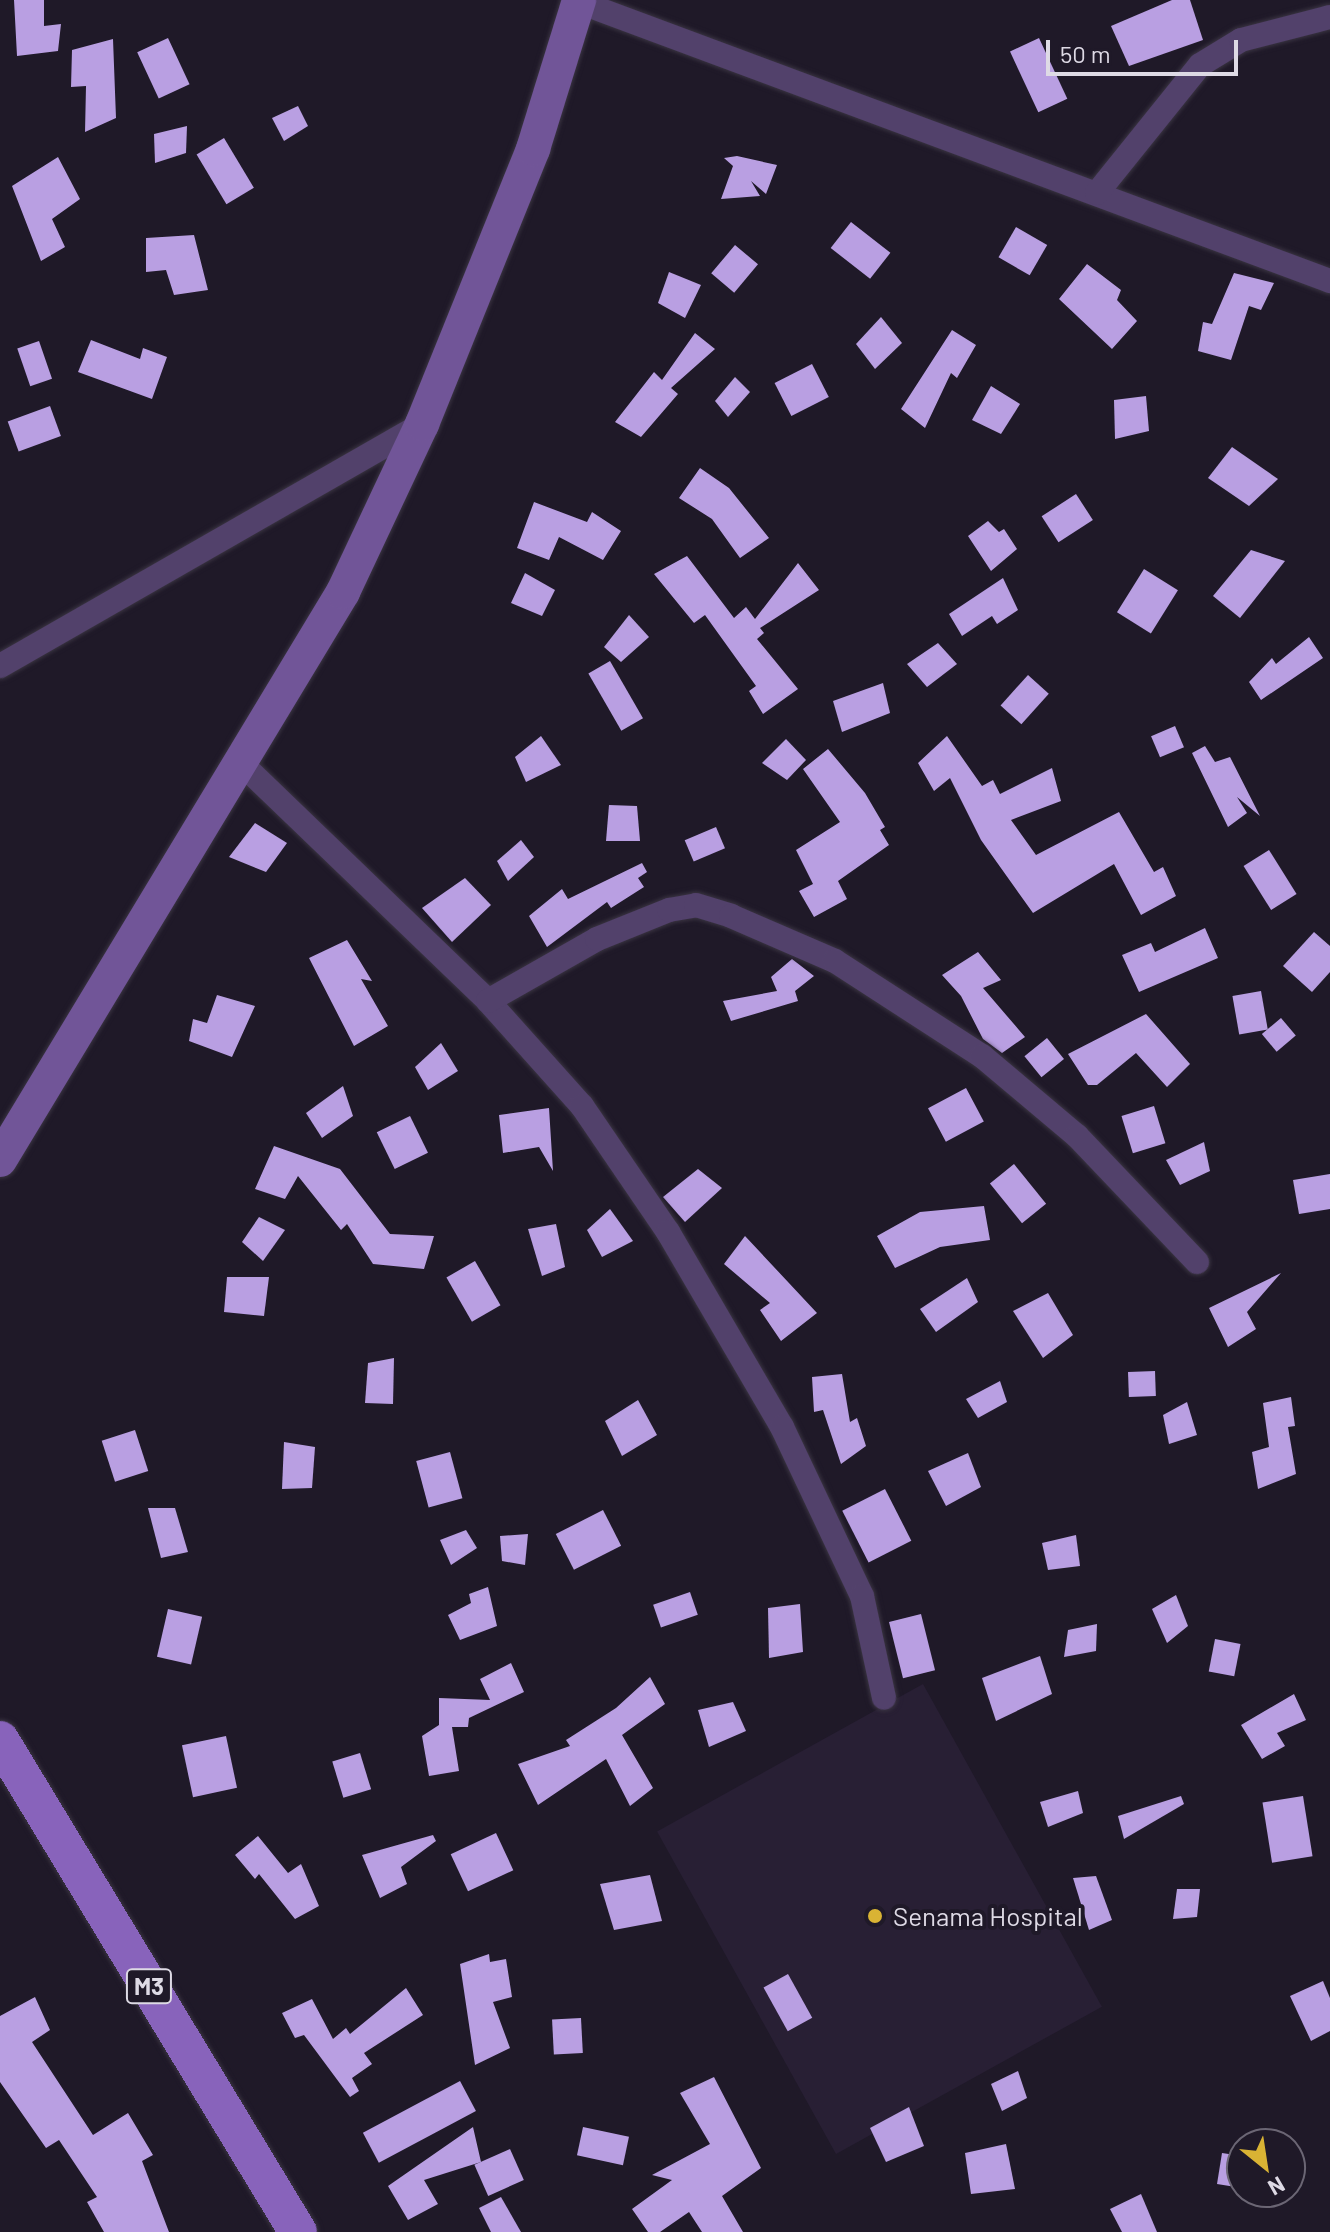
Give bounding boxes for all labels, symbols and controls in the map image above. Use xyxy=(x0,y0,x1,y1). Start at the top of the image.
scale bar xyxy=(1050,24,1242,74)
text: 50 m xyxy=(1060,39,1111,68)
place label: Senama Hospital xyxy=(893,1900,1083,1932)
marker: Senama Hospital xyxy=(864,1905,886,1927)
road number: M3 xyxy=(125,1966,173,2006)
north arrow xyxy=(1226,2128,1306,2208)
text: N xyxy=(1264,2172,1290,2202)

